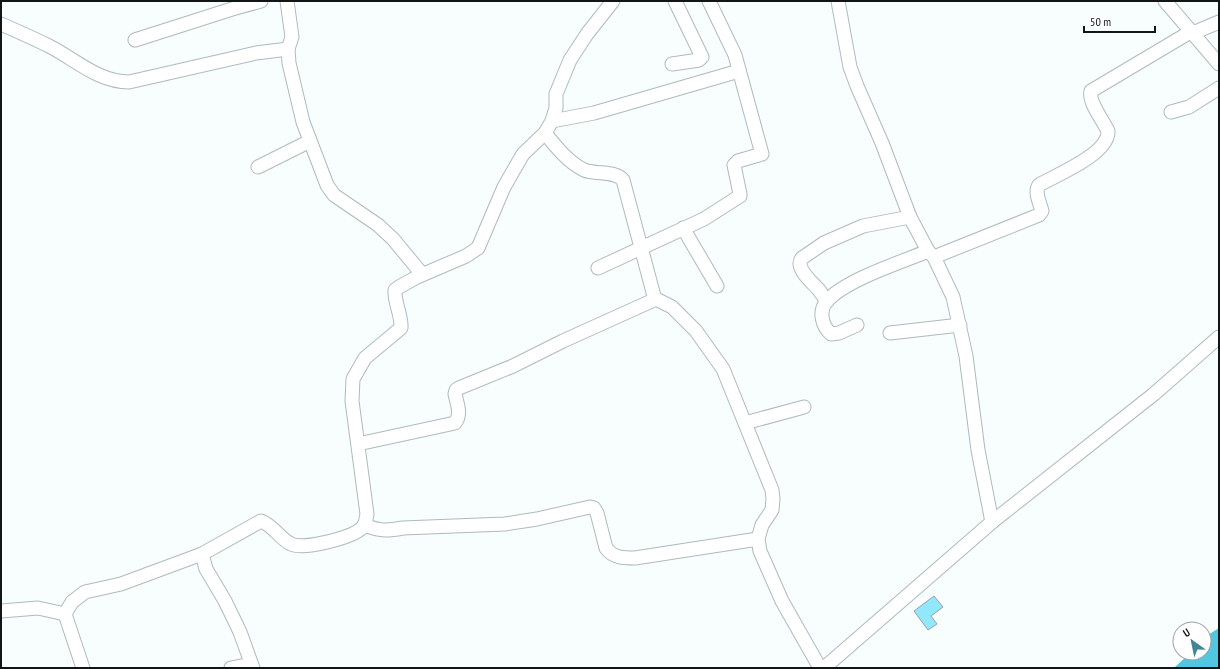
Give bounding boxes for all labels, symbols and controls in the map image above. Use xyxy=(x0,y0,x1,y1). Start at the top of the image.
scale bar xyxy=(1084,8,1155,34)
text: 50 m xyxy=(1090,14,1111,29)
north arrow xyxy=(1172,621,1212,661)
text: U xyxy=(1180,625,1193,640)

